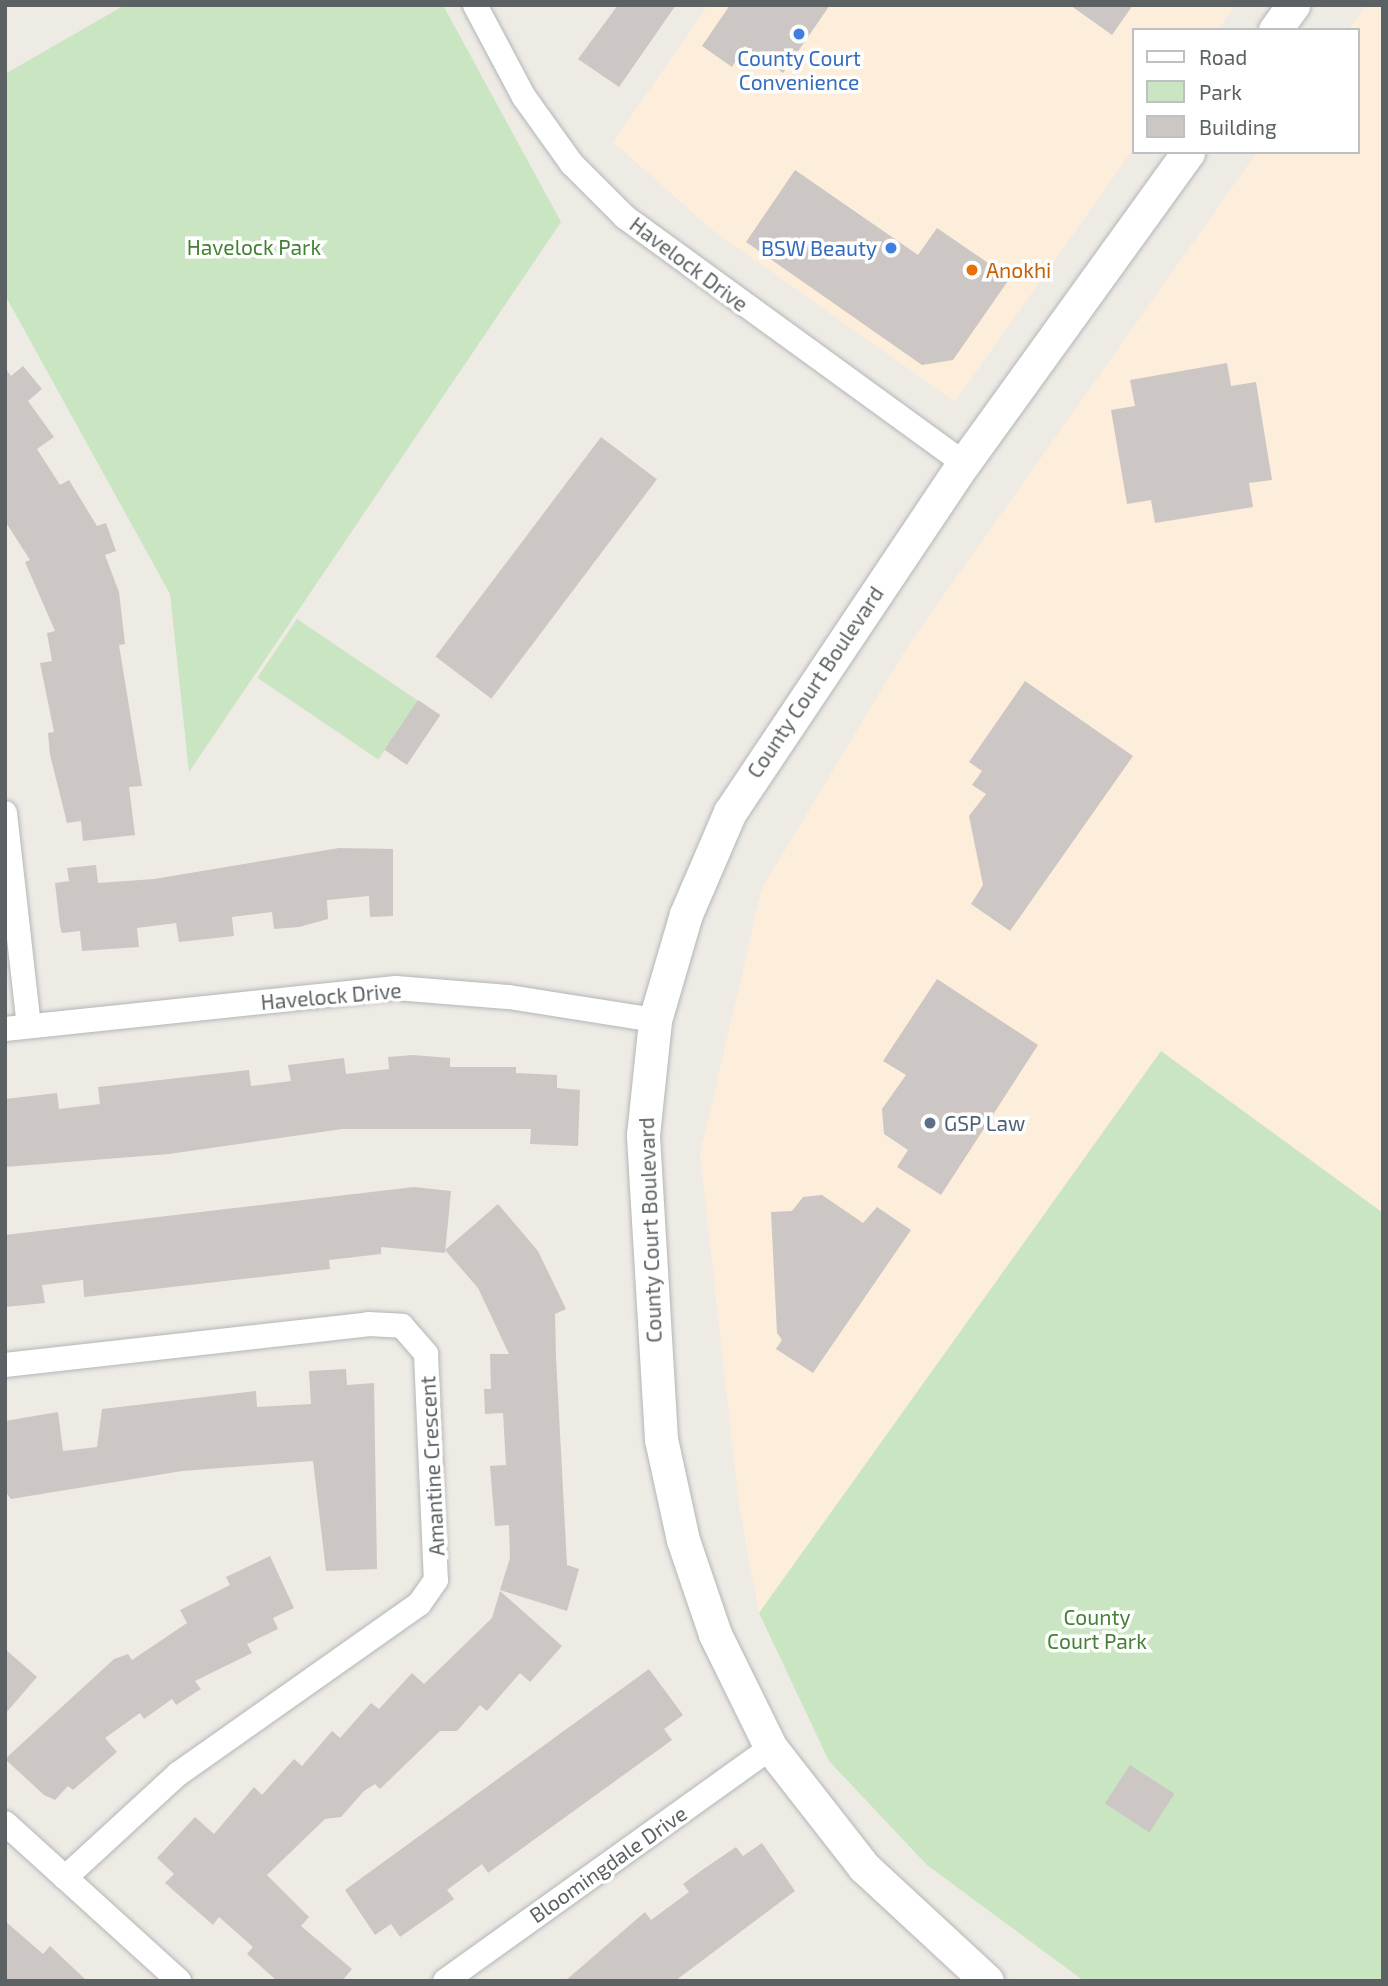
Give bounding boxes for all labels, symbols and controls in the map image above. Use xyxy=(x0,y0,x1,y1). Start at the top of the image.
marker: County Court Convenience xyxy=(791,26,807,42)
legend xyxy=(1132,28,1360,154)
text: Road xyxy=(1199,44,1247,69)
place label: County Court Convenience xyxy=(737,45,861,95)
text: Park xyxy=(1199,79,1242,104)
text: Building xyxy=(1199,114,1277,139)
street label: Havelock Drive xyxy=(625,211,753,317)
park label: Havelock Park xyxy=(187,234,321,260)
place label: BSW Beauty xyxy=(761,235,877,261)
marker: BSW Beauty xyxy=(883,240,899,256)
place label: Anokhi xyxy=(986,257,1051,283)
marker: Anokhi xyxy=(964,262,980,278)
street label: County Court Boulevard xyxy=(741,581,889,783)
street label: Havelock Drive xyxy=(259,977,403,1015)
place label: GSP Law xyxy=(944,1110,1026,1136)
marker: GSP Law xyxy=(922,1115,938,1131)
street label: County Court Boulevard xyxy=(633,1117,667,1343)
street label: Amantine Crescent xyxy=(415,1375,449,1557)
park label: County Court Park xyxy=(1047,1604,1147,1654)
street label: Bloomingdale Drive xyxy=(525,1800,691,1928)

